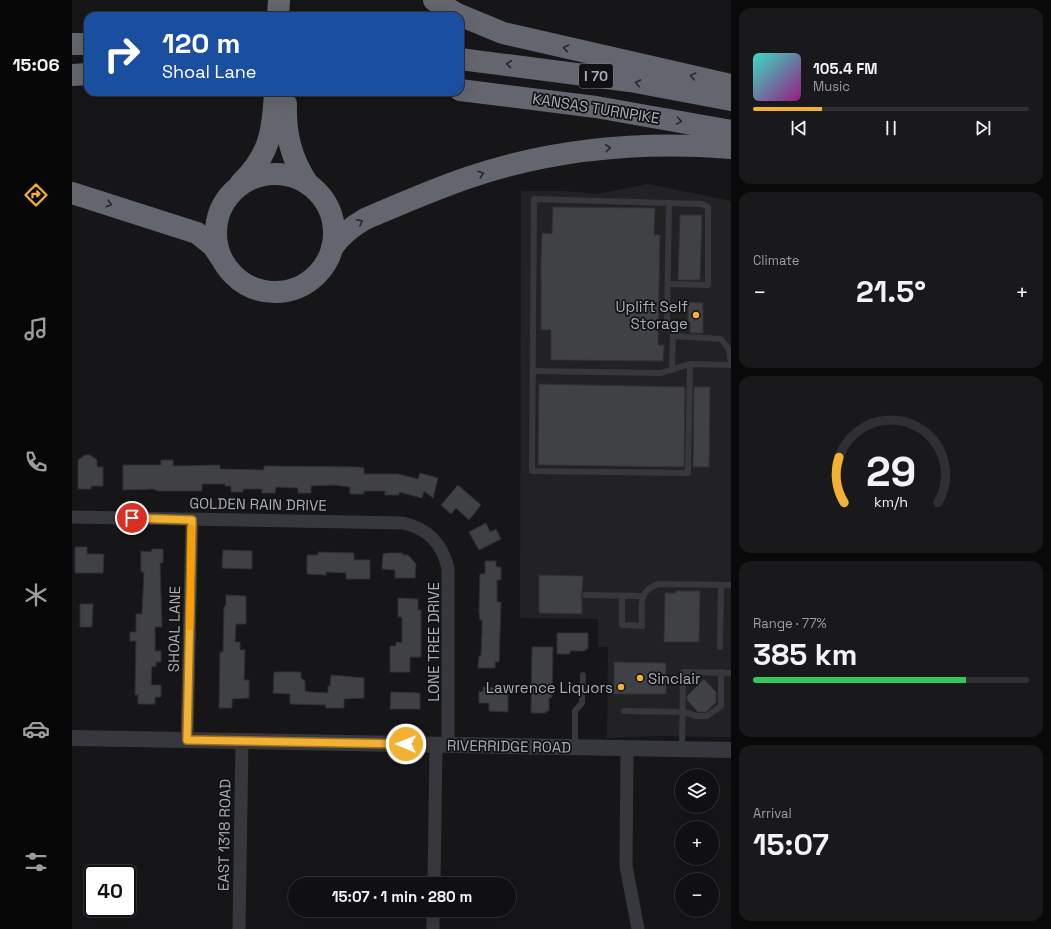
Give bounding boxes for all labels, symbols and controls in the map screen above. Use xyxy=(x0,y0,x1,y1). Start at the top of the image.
text: 120 m xyxy=(162,25,240,61)
icon: right xyxy=(96,28,148,80)
one-way arrow xyxy=(563,44,569,52)
text: 15:06 xyxy=(12,53,60,76)
text: 105.4 FM xyxy=(813,59,878,78)
text: Shoal Lane xyxy=(162,60,256,83)
one-way arrow xyxy=(506,60,512,69)
road number: I 70 xyxy=(579,64,613,88)
one-way arrow xyxy=(690,72,697,81)
text: Music xyxy=(813,78,850,95)
one-way arrow xyxy=(635,79,641,87)
street label: KANSAS TURNPIKE xyxy=(531,89,661,127)
one-way arrow xyxy=(676,116,682,125)
icon: previous xyxy=(788,117,810,139)
icon: pause xyxy=(880,117,902,139)
icon: next xyxy=(972,117,994,139)
one-way arrow xyxy=(605,144,611,153)
one-way arrow xyxy=(477,170,484,179)
icon: directions xyxy=(22,181,50,209)
one-way arrow xyxy=(106,199,113,208)
one-way arrow xyxy=(356,220,363,227)
text: Climate xyxy=(753,252,799,269)
text: 21.5° xyxy=(856,272,926,311)
text: − xyxy=(753,278,767,306)
text: + xyxy=(1015,278,1029,306)
place label: Uplift Self Storage xyxy=(616,297,688,333)
marker: Uplift Self Storage xyxy=(691,310,701,320)
icon: music xyxy=(22,315,50,343)
text: 29 xyxy=(866,444,916,497)
icon: phone xyxy=(22,448,50,476)
text: km/h xyxy=(874,492,908,510)
street label: GOLDEN RAIN DRIVE xyxy=(189,493,327,515)
pin xyxy=(115,501,149,535)
icon: arrive xyxy=(121,507,143,529)
icon: climate xyxy=(22,581,50,609)
street label: LONE TREE DRIVE xyxy=(424,582,443,702)
street label: SHOAL LANE xyxy=(164,586,184,672)
text: Range · 77% xyxy=(753,615,827,632)
text: 385 km xyxy=(753,635,857,674)
place label: Sinclair xyxy=(648,669,701,688)
marker: Sinclair xyxy=(635,673,645,683)
place label: Lawrence Liquors xyxy=(486,678,613,697)
marker: Lawrence Liquors xyxy=(616,682,626,692)
icon: car xyxy=(22,715,50,743)
position arrow xyxy=(385,723,427,765)
street label: RIVERRIDGE ROAD xyxy=(447,735,571,757)
map controls xyxy=(675,769,719,917)
button: layers xyxy=(675,769,719,813)
street label: EAST 1318 ROAD xyxy=(214,779,234,891)
text: Arrival xyxy=(753,805,792,822)
button: + xyxy=(675,821,719,865)
text: 15:07 xyxy=(753,825,829,864)
icon: filters xyxy=(22,848,50,876)
speed limit sign: 40 xyxy=(84,865,136,917)
button: − xyxy=(675,873,719,917)
text: 15:07 · 1 min · 280 m xyxy=(332,887,472,906)

